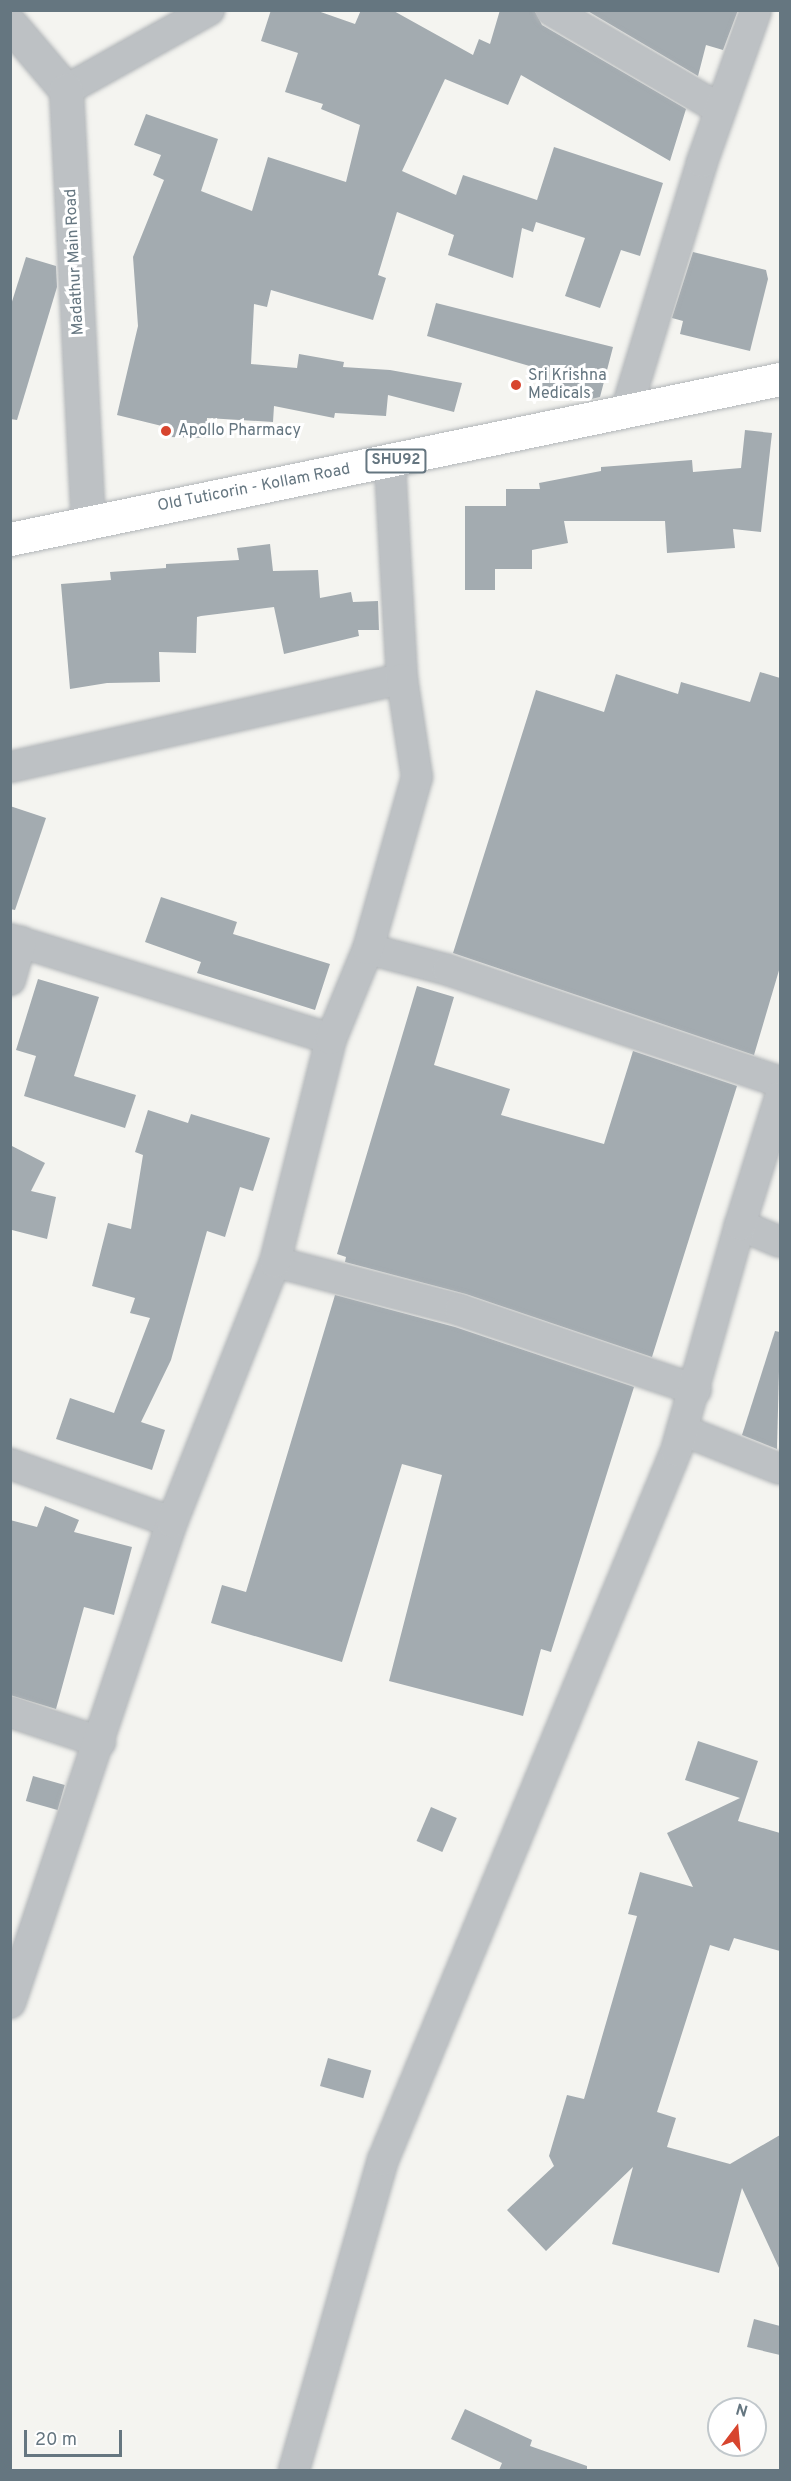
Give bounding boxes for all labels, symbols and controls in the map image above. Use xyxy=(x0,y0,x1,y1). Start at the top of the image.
street label: Madathur Main Road xyxy=(62,188,88,336)
place label: Sri Krishna Medicals xyxy=(528,366,607,404)
marker: Sri Krishna Medicals xyxy=(509,378,523,392)
place label: Apollo Pharmacy xyxy=(178,421,301,441)
marker: Apollo Pharmacy xyxy=(159,424,173,438)
road number: SHU92 xyxy=(364,449,428,473)
street label: Old Tuticorin - Kollam Road xyxy=(156,460,352,516)
north arrow xyxy=(707,2397,767,2457)
text: N xyxy=(733,2400,750,2423)
scale bar xyxy=(27,2418,124,2456)
text: 20 m xyxy=(35,2429,77,2452)

